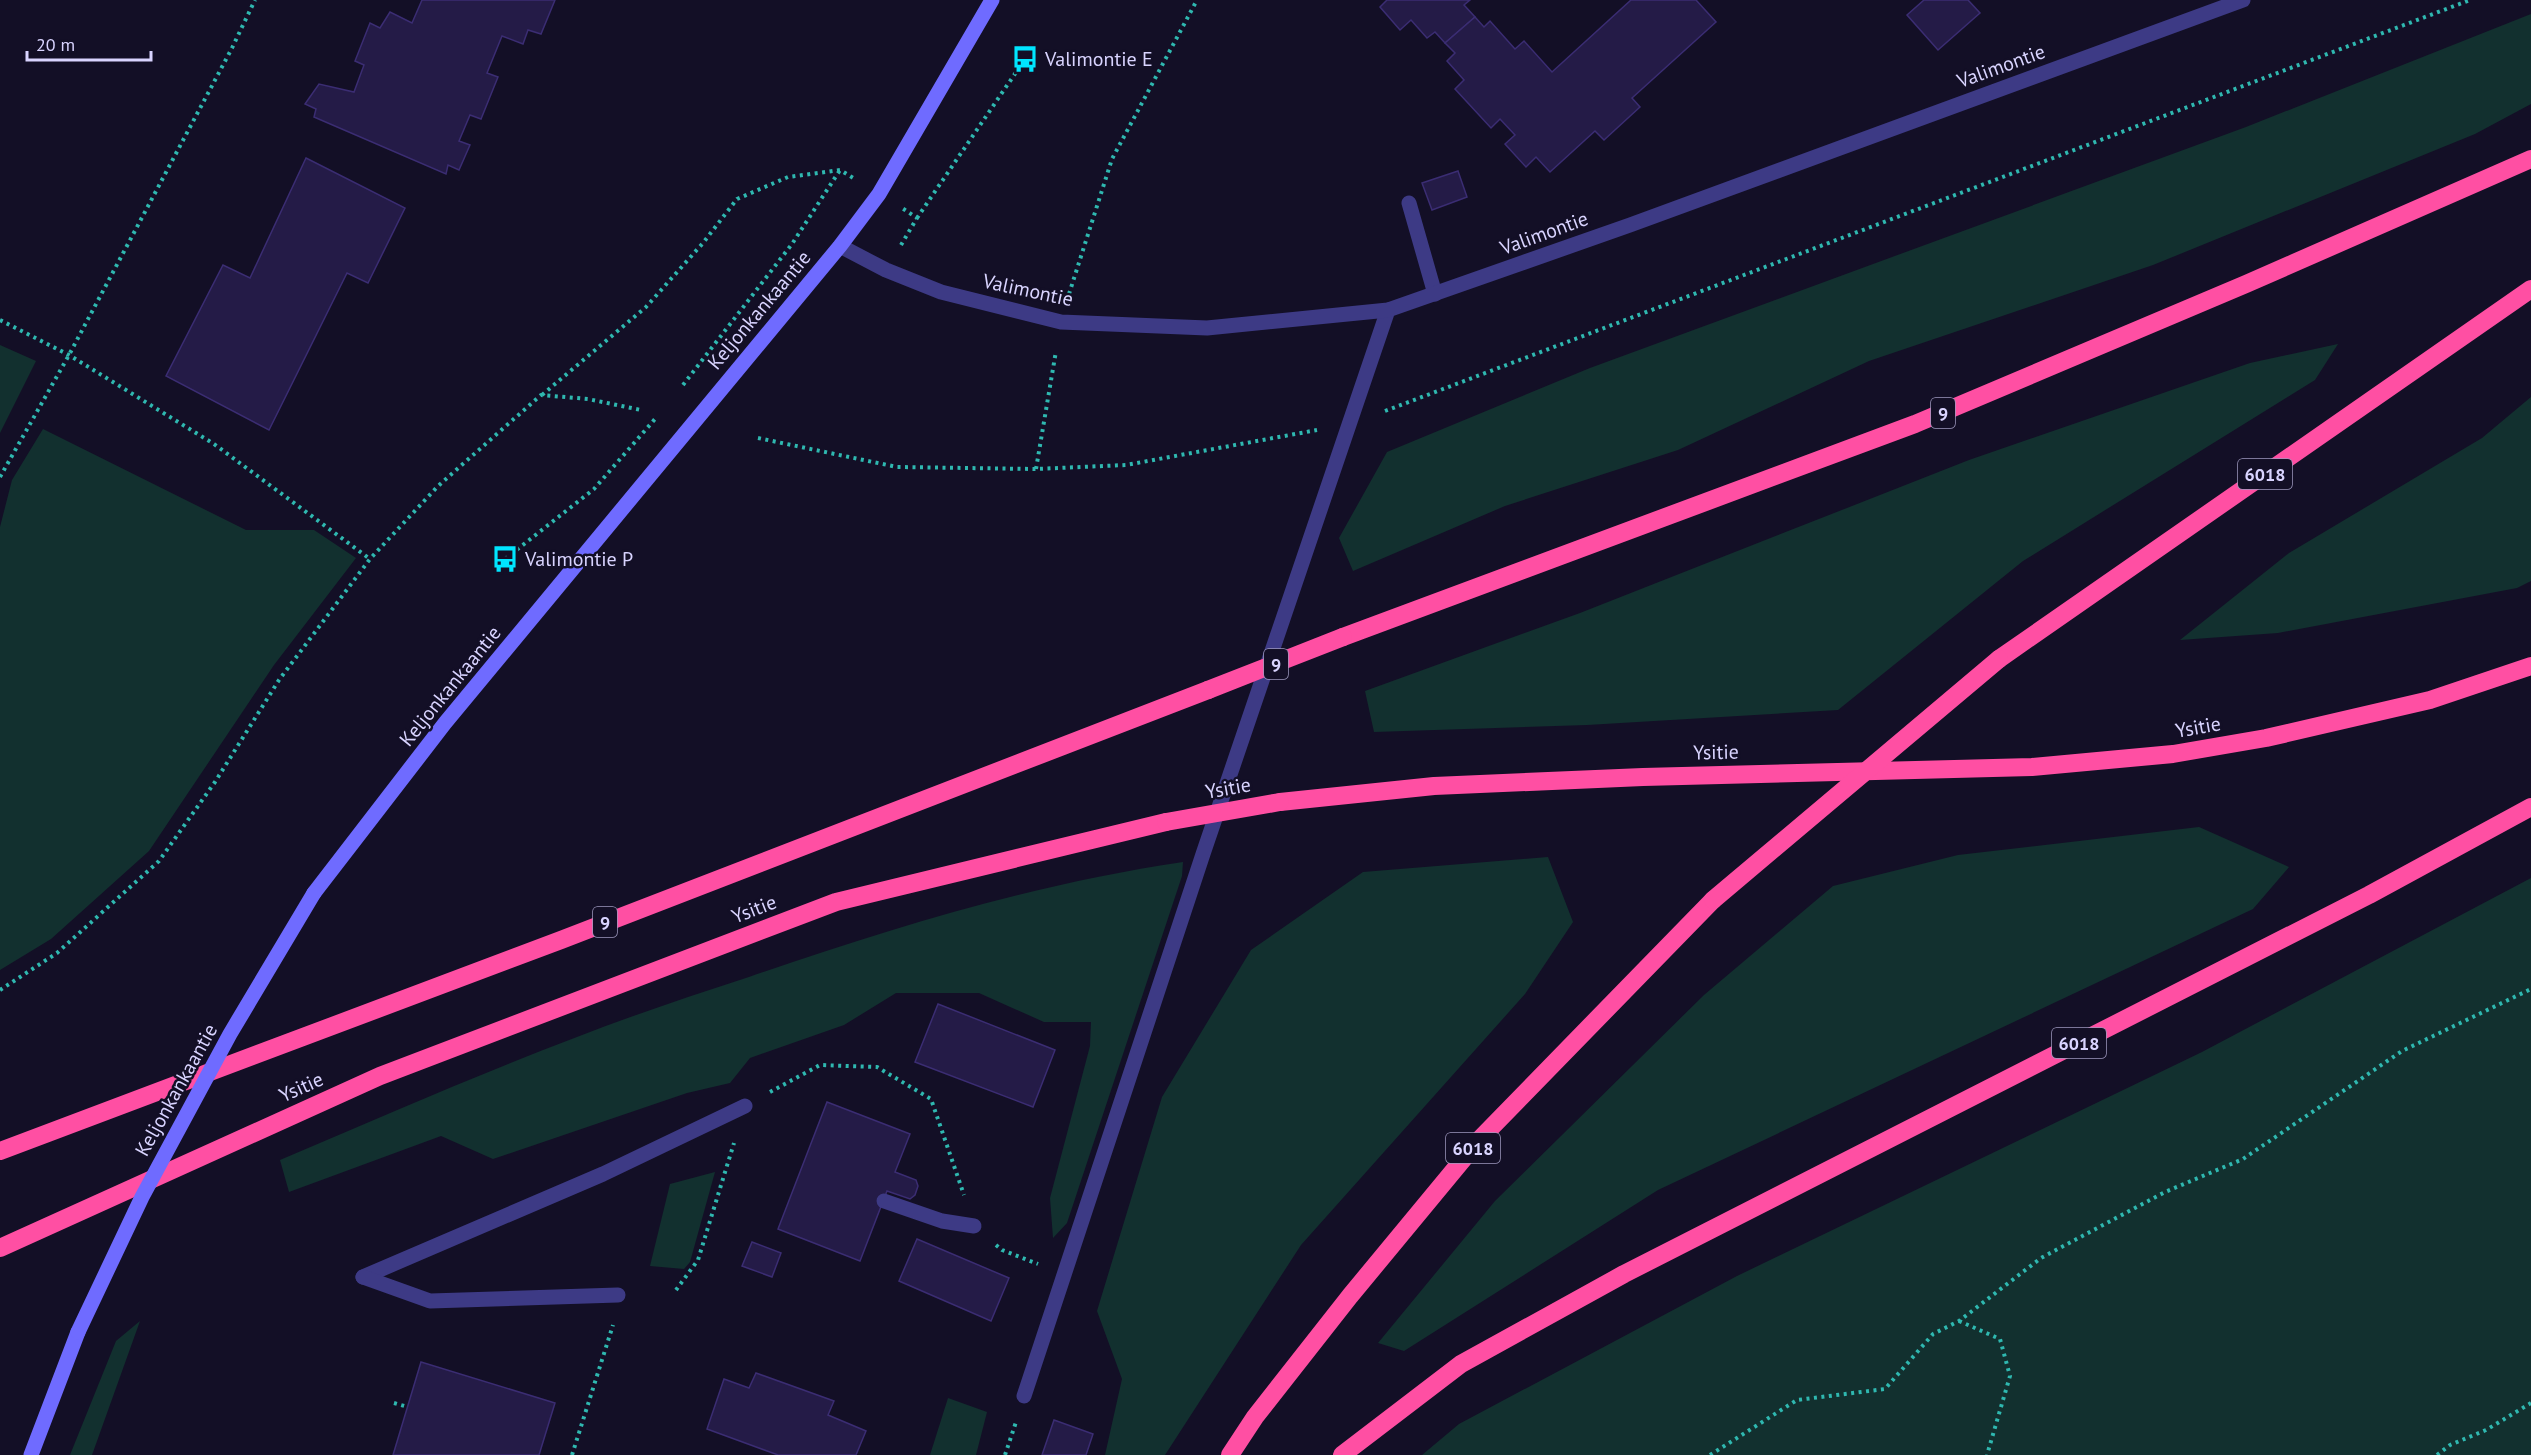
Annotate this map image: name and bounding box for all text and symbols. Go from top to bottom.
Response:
scale bar [27,24,152,62]
text: 20 m [36,33,75,56]
street label: Valimontie [1953,38,2049,94]
bus stop icon: Valimontie E [1010,44,1040,74]
place label: Valimontie E [1044,46,1153,72]
street label: Valimontie [1496,205,1592,261]
street label: Keljonkankaantie [702,245,816,375]
street label: Valimontie [979,268,1076,312]
road number: 9 [1931,398,1955,428]
road number: 6018 [2238,459,2292,489]
bus stop icon: Valimontie P [490,544,520,574]
place label: Valimontie P [524,546,633,572]
street label: Keljonkankaantie [394,621,506,751]
road number: 9 [1264,649,1288,679]
street label: Ysitie [2173,710,2223,744]
street label: Ysitie [1693,739,1739,765]
street label: Ysitie [1203,771,1253,805]
street label: Ysitie [728,889,780,929]
road number: 9 [593,907,617,937]
street label: Keljonkankaantie [129,1019,223,1161]
road number: 6018 [2052,1028,2106,1058]
street label: Ysitie [275,1066,327,1108]
road number: 6018 [1446,1133,1500,1163]

